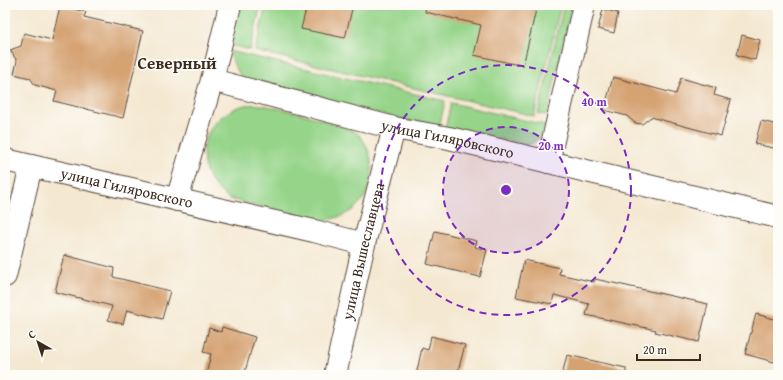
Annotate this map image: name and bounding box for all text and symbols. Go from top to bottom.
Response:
district label: Северный [137,50,217,75]
text: 40 m [581,93,607,110]
street label: улица Гиляровского [378,114,517,163]
text: 20 m [538,137,564,154]
street label: улица Гиляровского [58,162,195,213]
street label: улица Вышеславцева [336,179,390,323]
centre of rings [499,183,513,197]
north arrow [18,322,58,362]
text: С [24,326,39,342]
scale bar [637,336,700,362]
text: 20 m [643,341,667,358]

